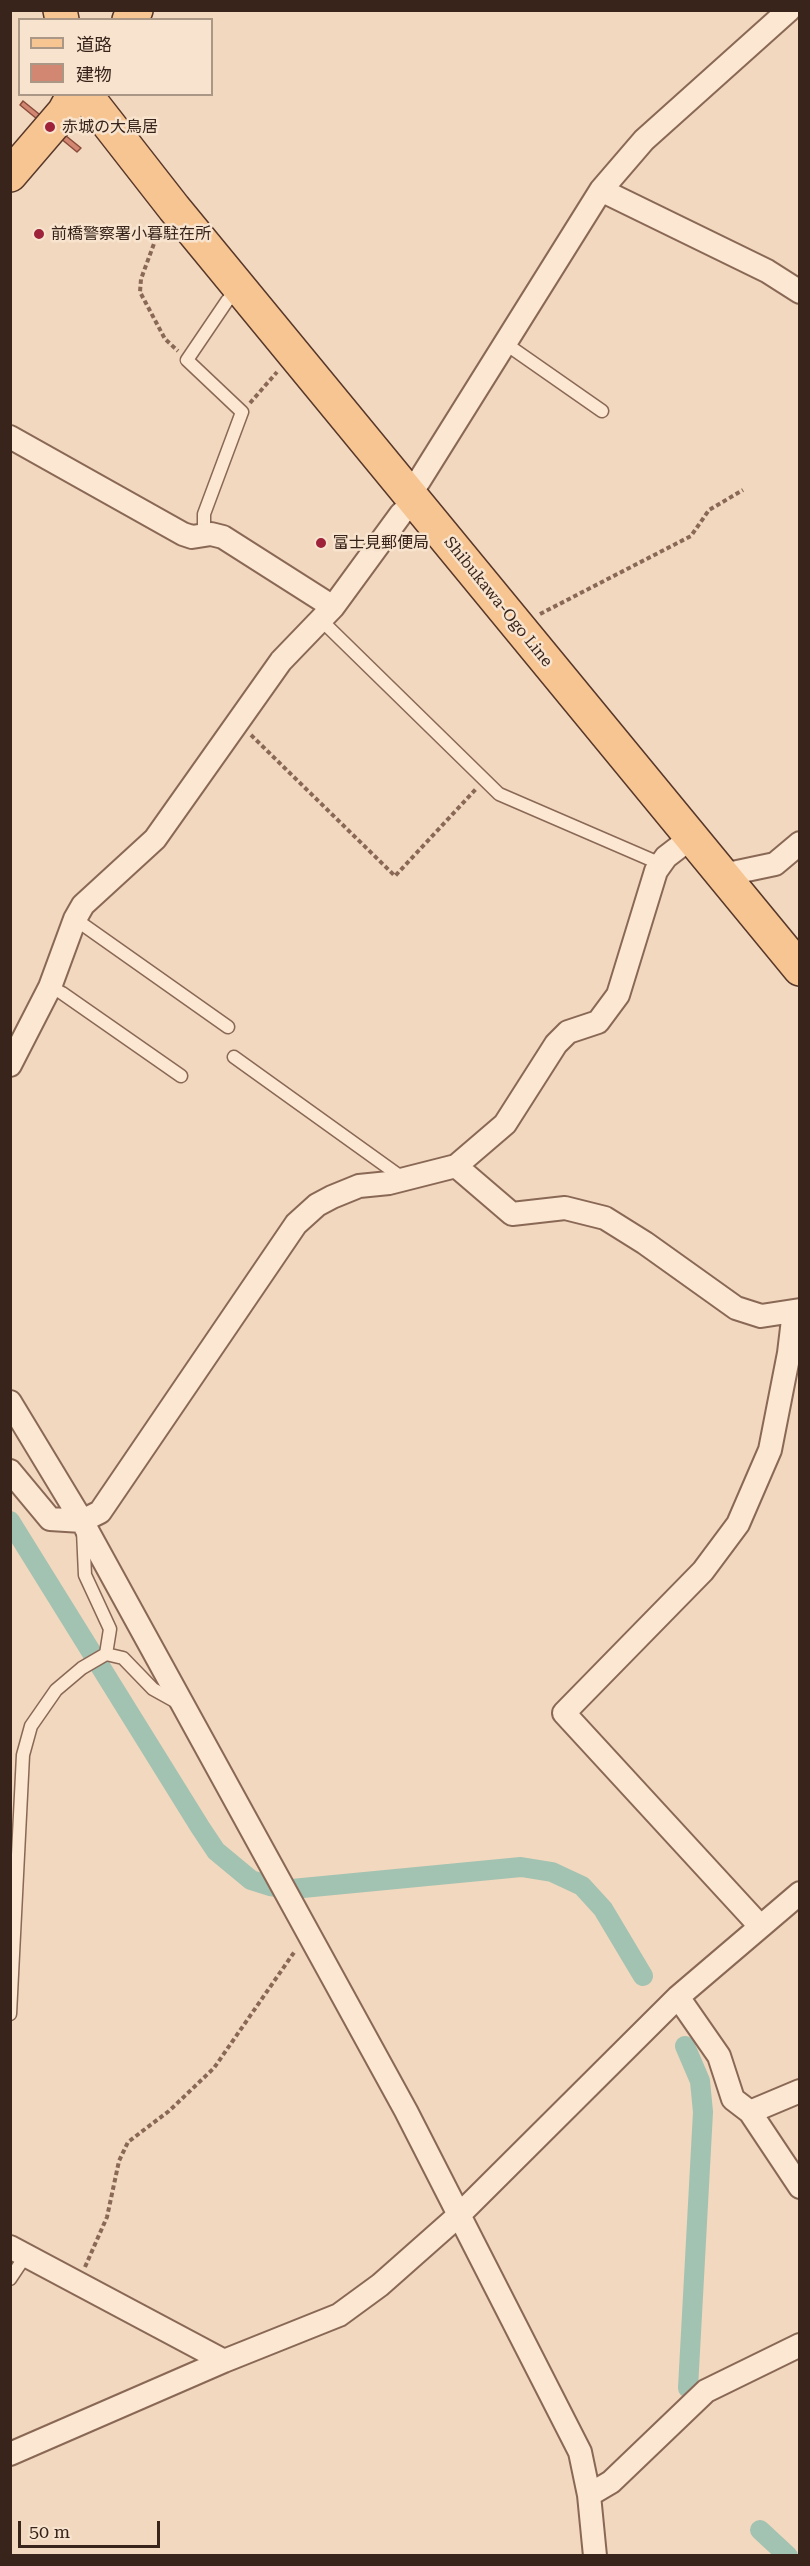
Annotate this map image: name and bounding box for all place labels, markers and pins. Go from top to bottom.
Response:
place label: 赤城の大鳥居 [62,117,158,137]
marker: 赤城の大鳥居 [43,120,57,134]
place label: 前橋警察署小暮駐在所 [51,224,211,244]
marker: 前橋警察署小暮駐在所 [32,227,46,241]
place label: 富士見郵便局 [333,533,429,553]
marker: 富士見郵便局 [314,536,328,550]

